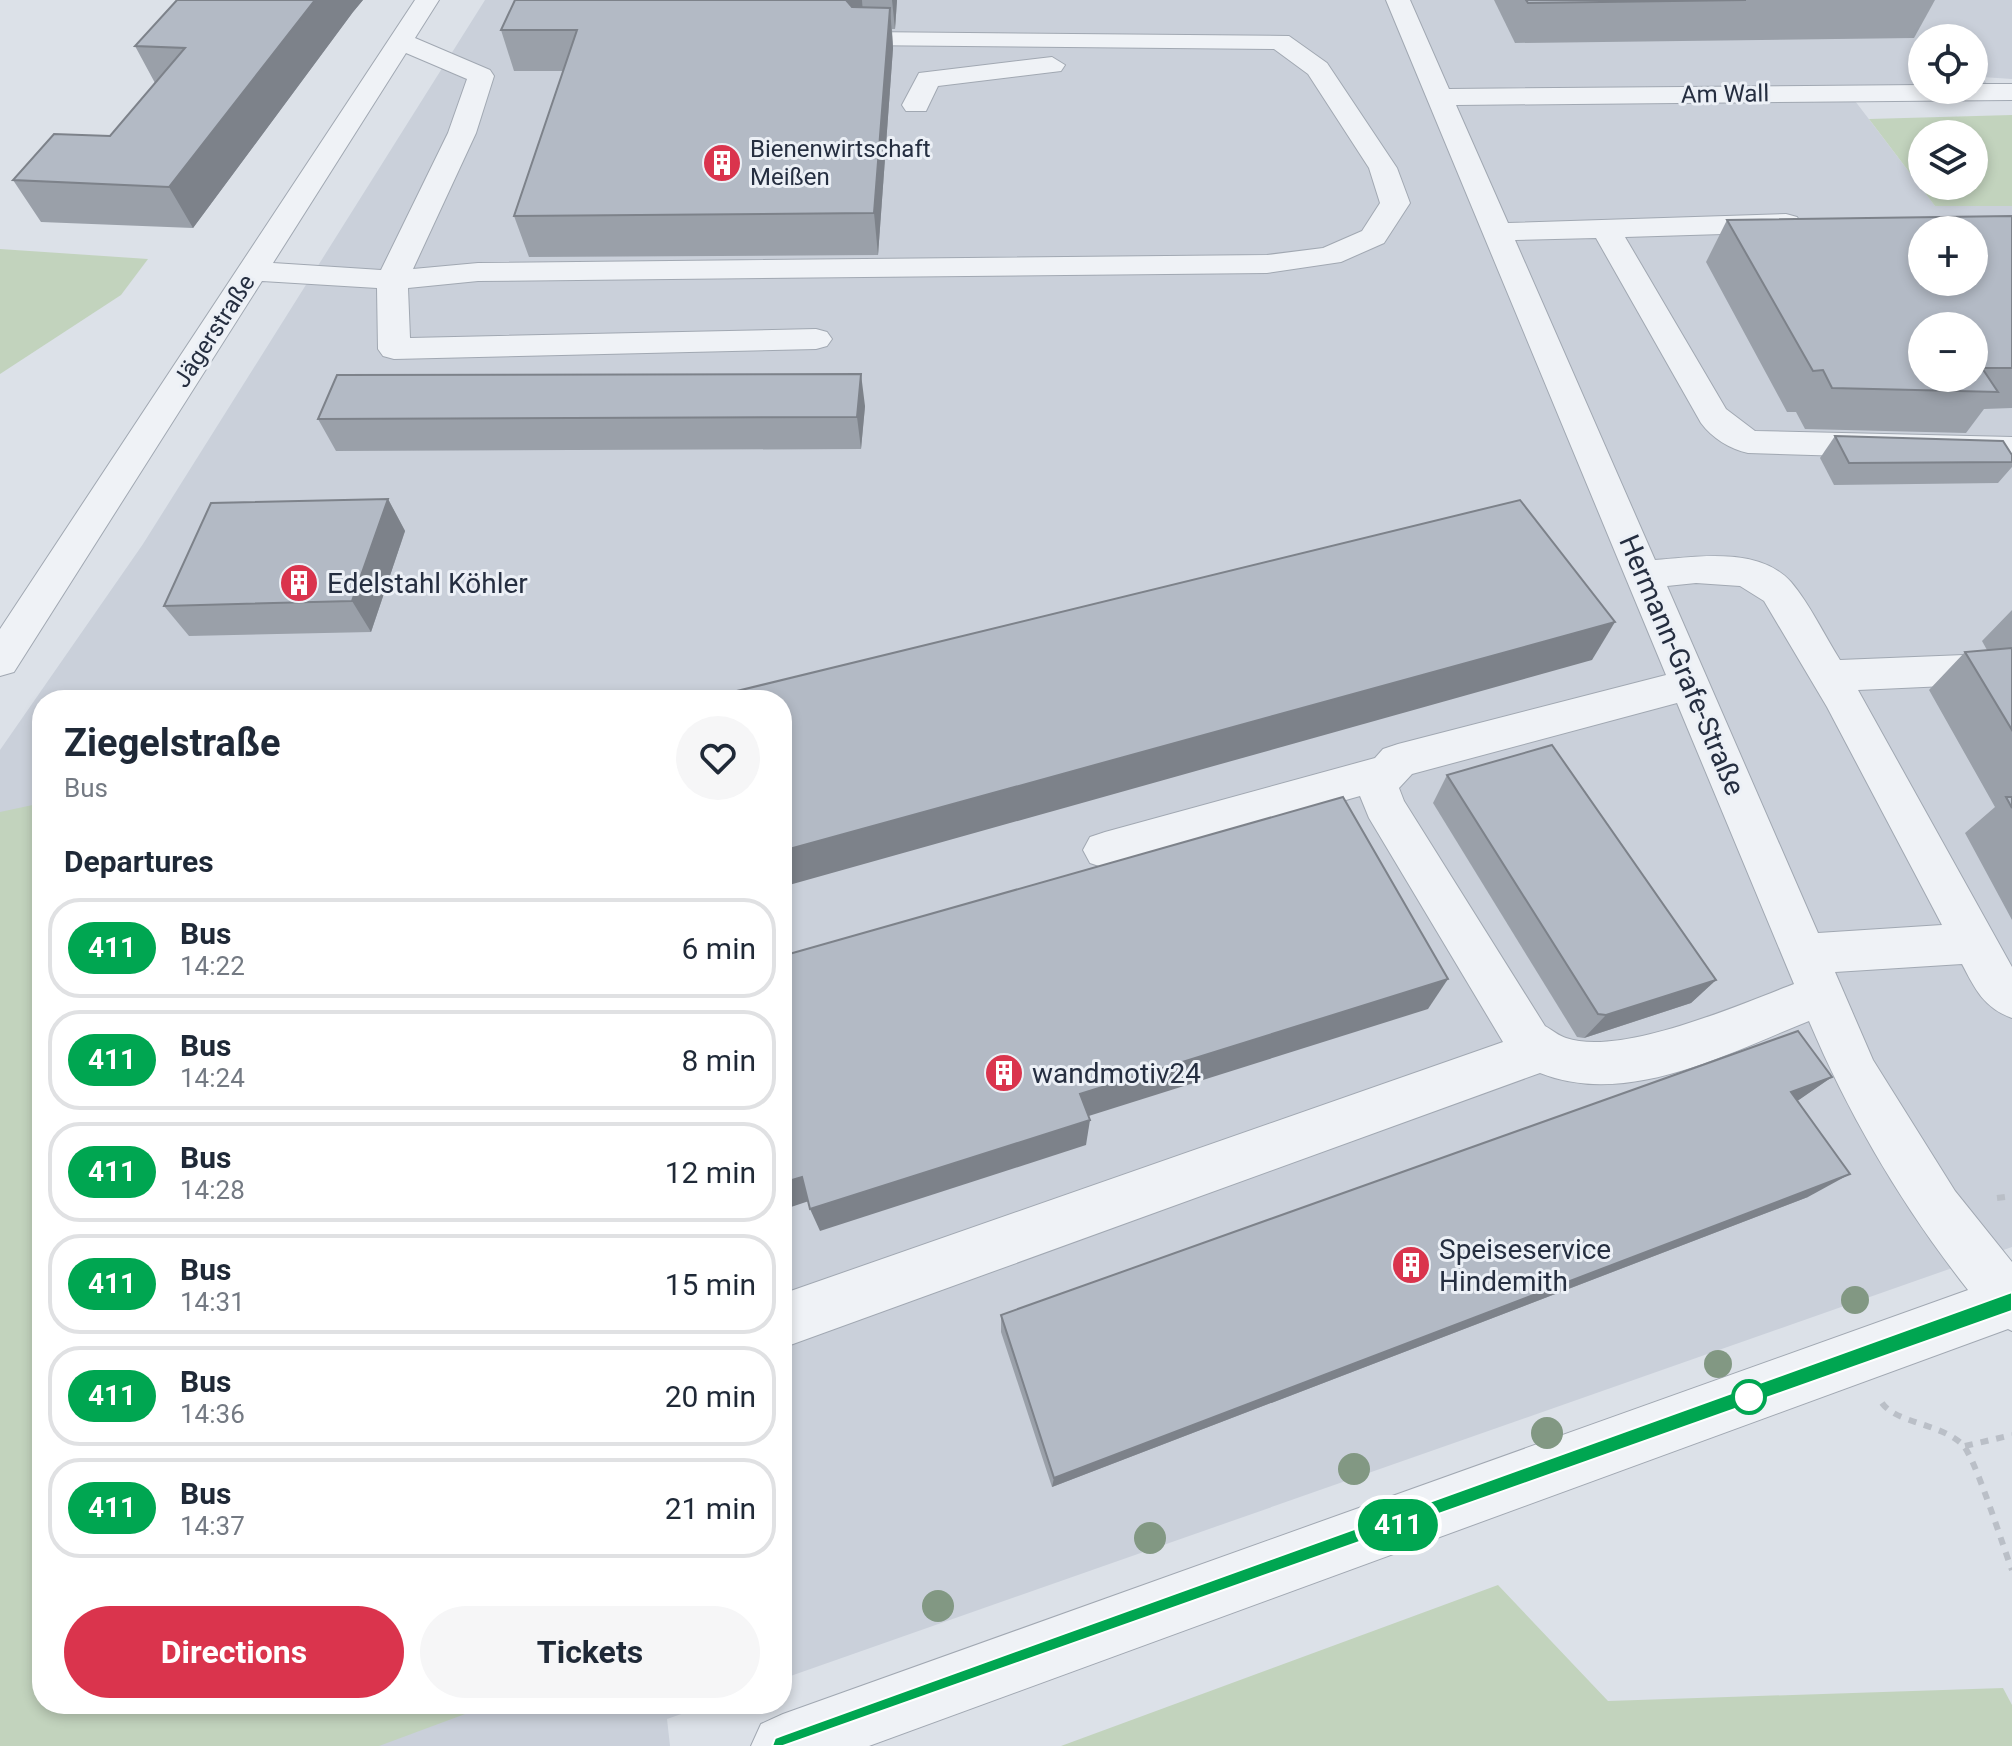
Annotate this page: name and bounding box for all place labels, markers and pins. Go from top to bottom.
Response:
place label: Bienenwirtschaft Meißen [750,135,931,191]
building icon: Bienenwirtschaft Meißen [701,142,743,184]
building icon: Edelstahl Köhler [278,562,320,604]
place label: Edelstahl Köhler [327,567,528,600]
building icon: wandmotiv24 [983,1052,1025,1094]
place label: wandmotiv24 [1032,1057,1201,1090]
place label: Speiseservice Hindemith [1439,1233,1611,1298]
building icon: Speiseservice Hindemith [1390,1244,1432,1286]
unlabelled marker [1732,1380,1766,1414]

